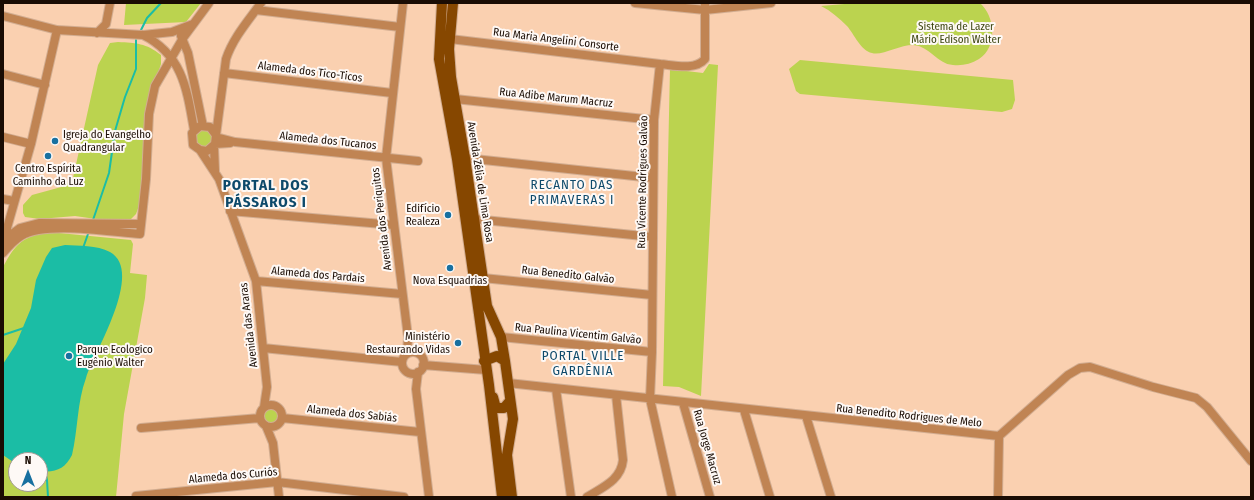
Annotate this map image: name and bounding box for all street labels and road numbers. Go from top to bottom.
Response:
street label: Rua Maria Angelini Consorte [492,26,620,54]
street label: Alameda dos Tico-Ticos [257,59,363,85]
street label: Rua Adibe Marum Macruz [499,85,613,111]
street label: Rua Vicente Rodrigues Galvão [635,115,651,249]
street label: Avenida Zélia de Lima Rosa [464,121,496,243]
street label: Alameda dos Tucanos [279,129,377,153]
street label: Avenida dos Periquitos [369,167,395,271]
street label: Alameda dos Pardais [271,264,365,286]
street label: Rua Benedito Galvão [521,264,615,286]
street label: Avenida das Araras [237,282,261,368]
street label: Rua Paulina Vicentim Galvão [514,321,642,347]
street label: Rua Benedito Rodrigues de Melo [836,402,982,430]
street label: Alameda dos Sabiás [306,403,398,425]
street label: Rua Jorge Macruz [690,408,724,486]
street label: Alameda dos Curiós [188,466,278,486]

